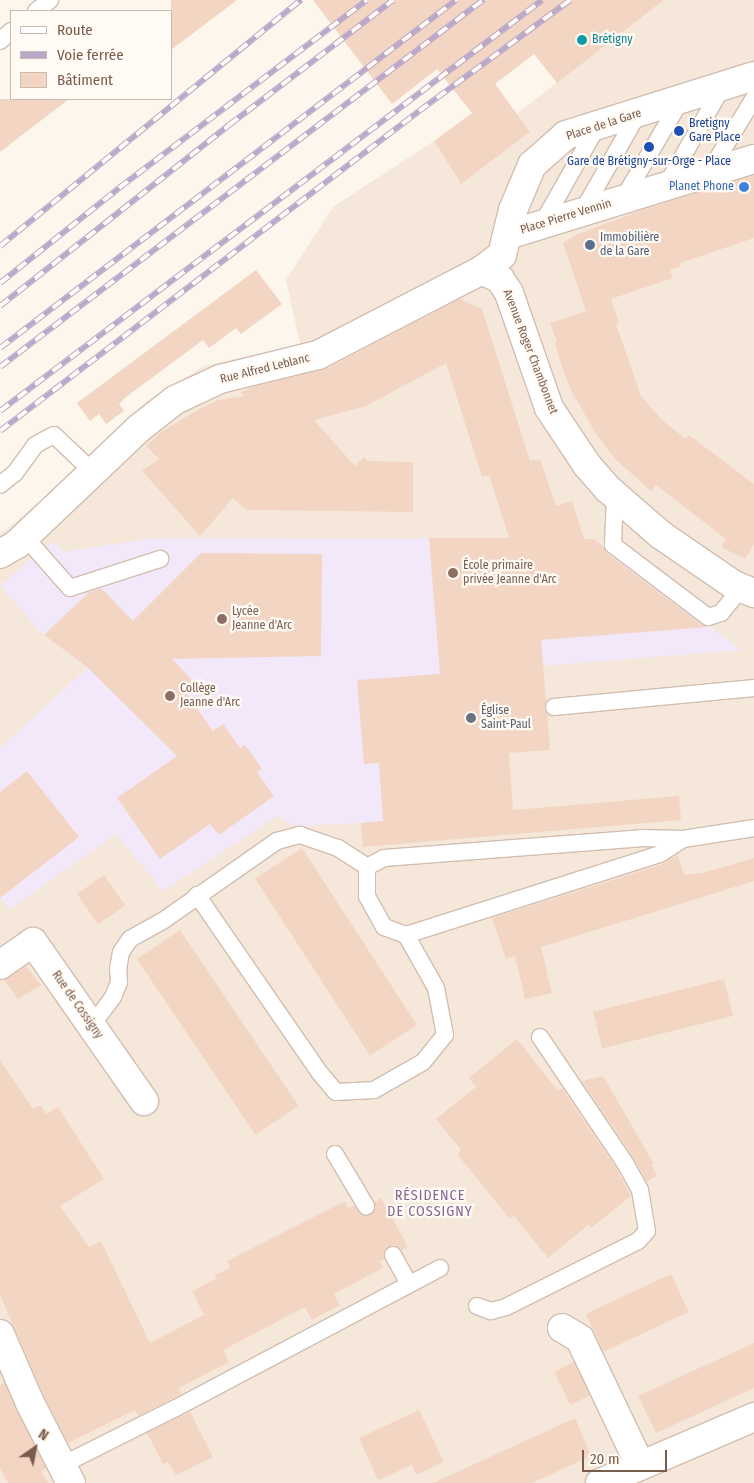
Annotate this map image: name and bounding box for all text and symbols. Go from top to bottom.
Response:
legend [10,10,172,100]
text: Route [57,21,93,39]
place label: Brétigny [592,33,633,47]
marker: Brétigny [576,34,588,46]
text: Voie ferrée [57,46,124,64]
text: Bâtiment [57,71,113,89]
street label: Place de la Gare [565,106,643,144]
place label: Bretigny Gare Place [689,117,740,145]
marker: Bretigny Gare Place [673,125,685,137]
marker: Gare de Brétigny-sur-Orge - Place [643,141,655,153]
place label: Gare de Brétigny-sur-Orge - Place [567,155,731,169]
place label: Planet Phone [669,180,734,194]
marker: Planet Phone [738,181,750,193]
street label: Place Pierre Vennin [519,196,613,238]
place label: Immobilière de la Gare [600,231,659,259]
marker: Immobilière de la Gare [584,239,596,251]
street label: Avenue Roger Chambonnet [500,288,560,416]
street label: Rue Alfred Leblanc [219,351,311,387]
place label: École primaire privée Jeanne d'Arc [463,559,557,587]
marker: École primaire privée Jeanne d'Arc [447,567,459,579]
place label: Lycée Jeanne d'Arc [232,605,292,633]
marker: Lycée Jeanne d'Arc [216,613,228,625]
place label: Collège Jeanne d'Arc [180,682,240,710]
marker: Collège Jeanne d'Arc [164,690,176,702]
place label: Église Saint-Paul [481,704,531,732]
marker: Église Saint-Paul [465,712,477,724]
street label: Rue de Cossigny [48,968,106,1042]
district label: RÉSIDENCE DE COSSIGNY [386,1188,474,1220]
north arrow [10,1423,60,1473]
text: N [35,1426,52,1444]
scale bar [584,1440,669,1472]
text: 20 m [590,1450,620,1468]

